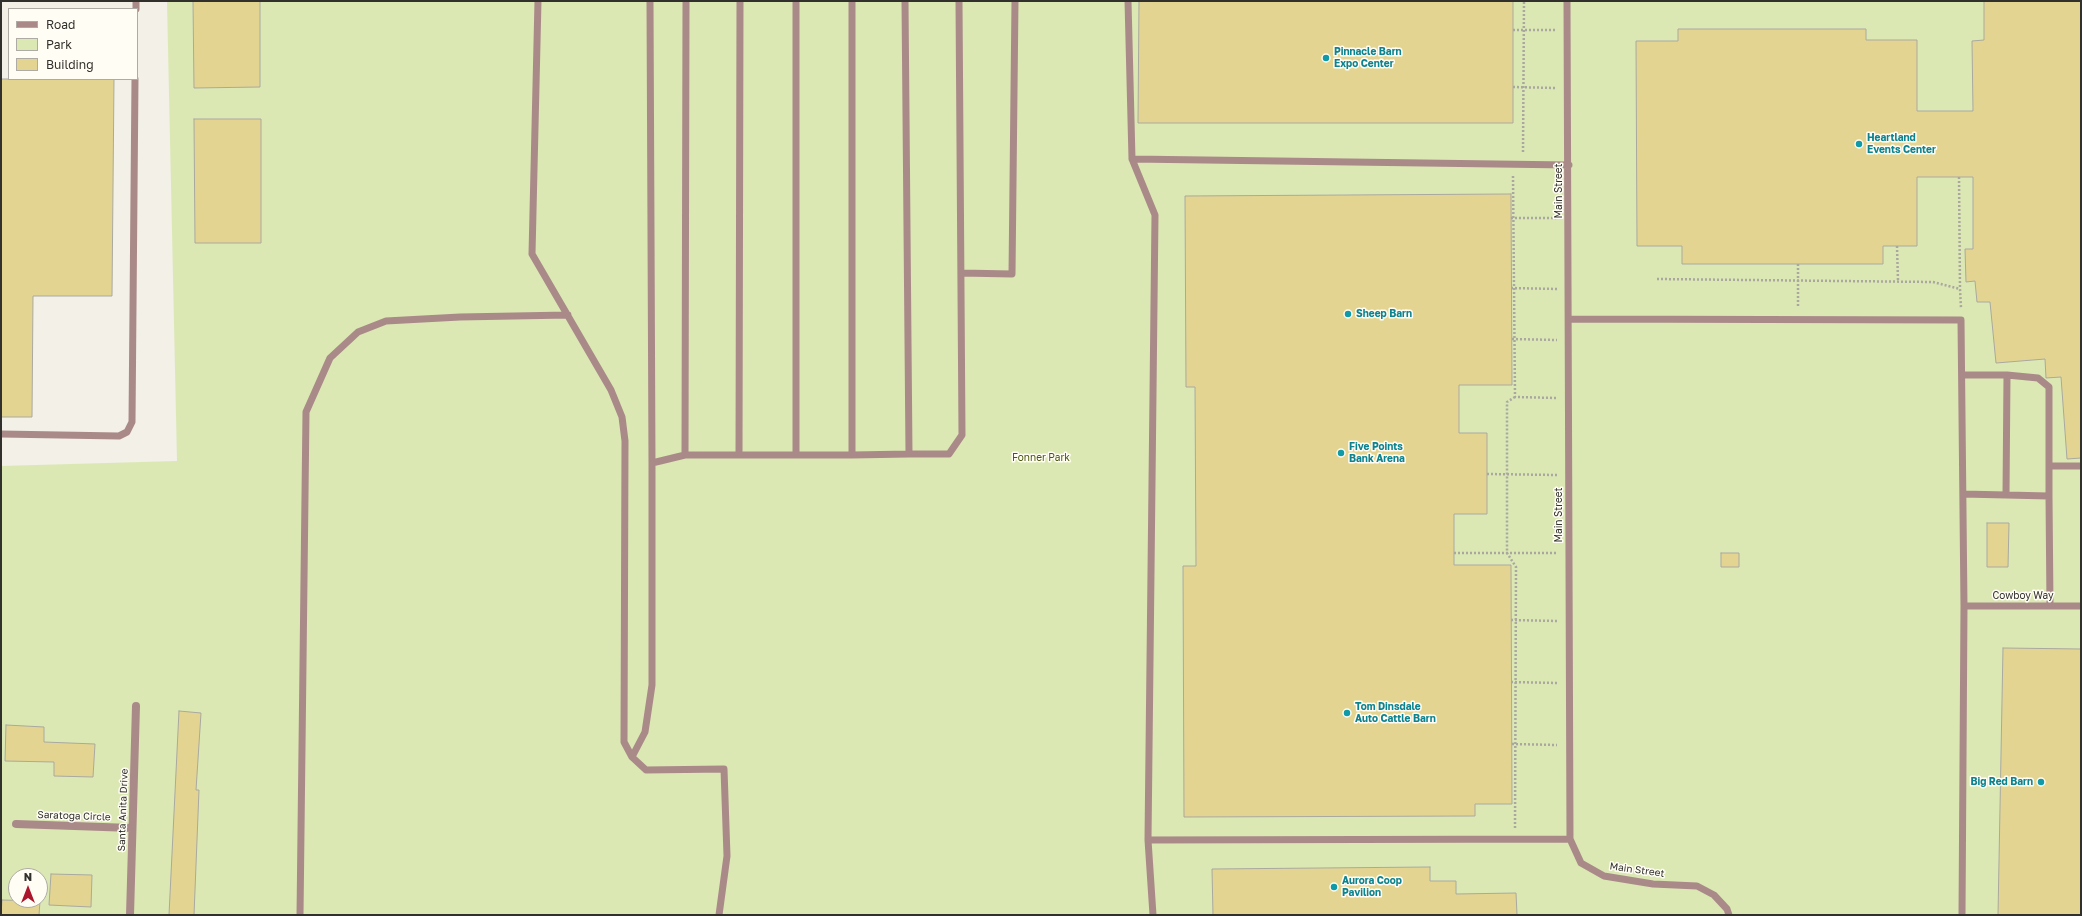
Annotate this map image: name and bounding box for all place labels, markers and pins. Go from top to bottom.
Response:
place label: Pinnacle Barn Expo Center [1334,46,1402,70]
marker: Pinnacle Barn Expo Center [1321,53,1331,63]
place label: Heartland Events Center [1867,132,1936,156]
marker: Heartland Events Center [1854,139,1864,149]
place label: Sheep Barn [1356,308,1412,320]
marker: Sheep Barn [1343,309,1353,319]
place label: Five Points Bank Arena [1349,441,1405,464]
marker: Five Points Bank Arena [1336,448,1346,458]
place label: Tom Dinsdale Auto Cattle Barn [1355,701,1436,724]
marker: Tom Dinsdale Auto Cattle Barn [1342,708,1352,718]
place label: Big Red Barn [1970,776,2033,788]
marker: Big Red Barn [2036,777,2046,787]
place label: Aurora Coop Pavilion [1342,875,1402,898]
marker: Aurora Coop Pavilion [1329,882,1339,892]

